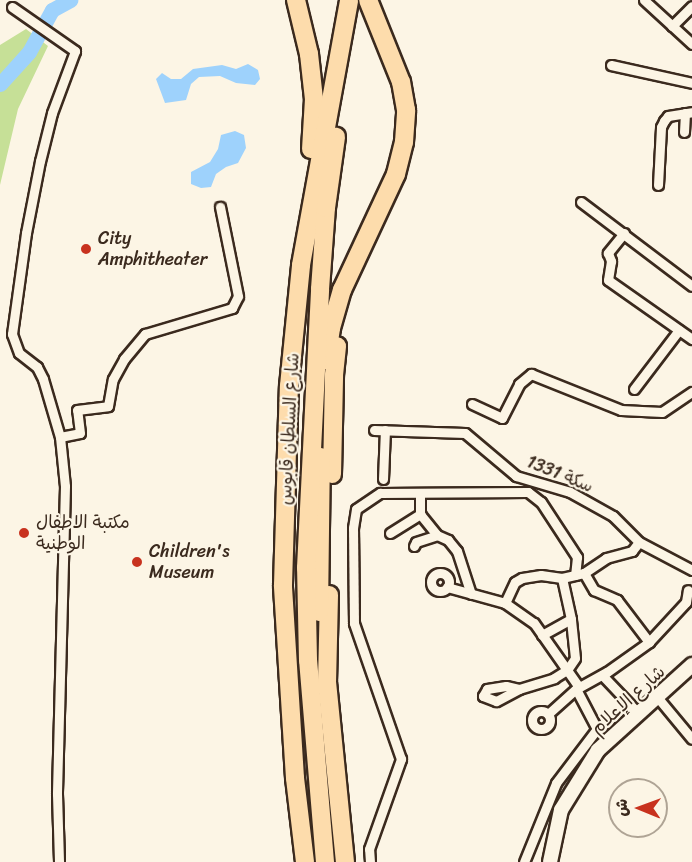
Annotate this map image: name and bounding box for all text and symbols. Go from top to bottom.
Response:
place label: City Amphitheater [98,228,207,270]
marker: City Amphitheater [79,242,93,256]
street label: شارع السلطان قابوس [274,352,304,506]
street label: سكة 1331 [524,451,596,497]
place label: مكتبة الاطفال الوطنية [36,512,130,554]
marker: مكتبة الاطفال الوطنية [17,526,31,540]
place label: Children's Museum [149,541,230,584]
marker: Children's Museum [130,555,144,569]
street label: شارع الإعلام [586,661,670,739]
north arrow [608,778,668,838]
text: ش [607,799,636,817]

